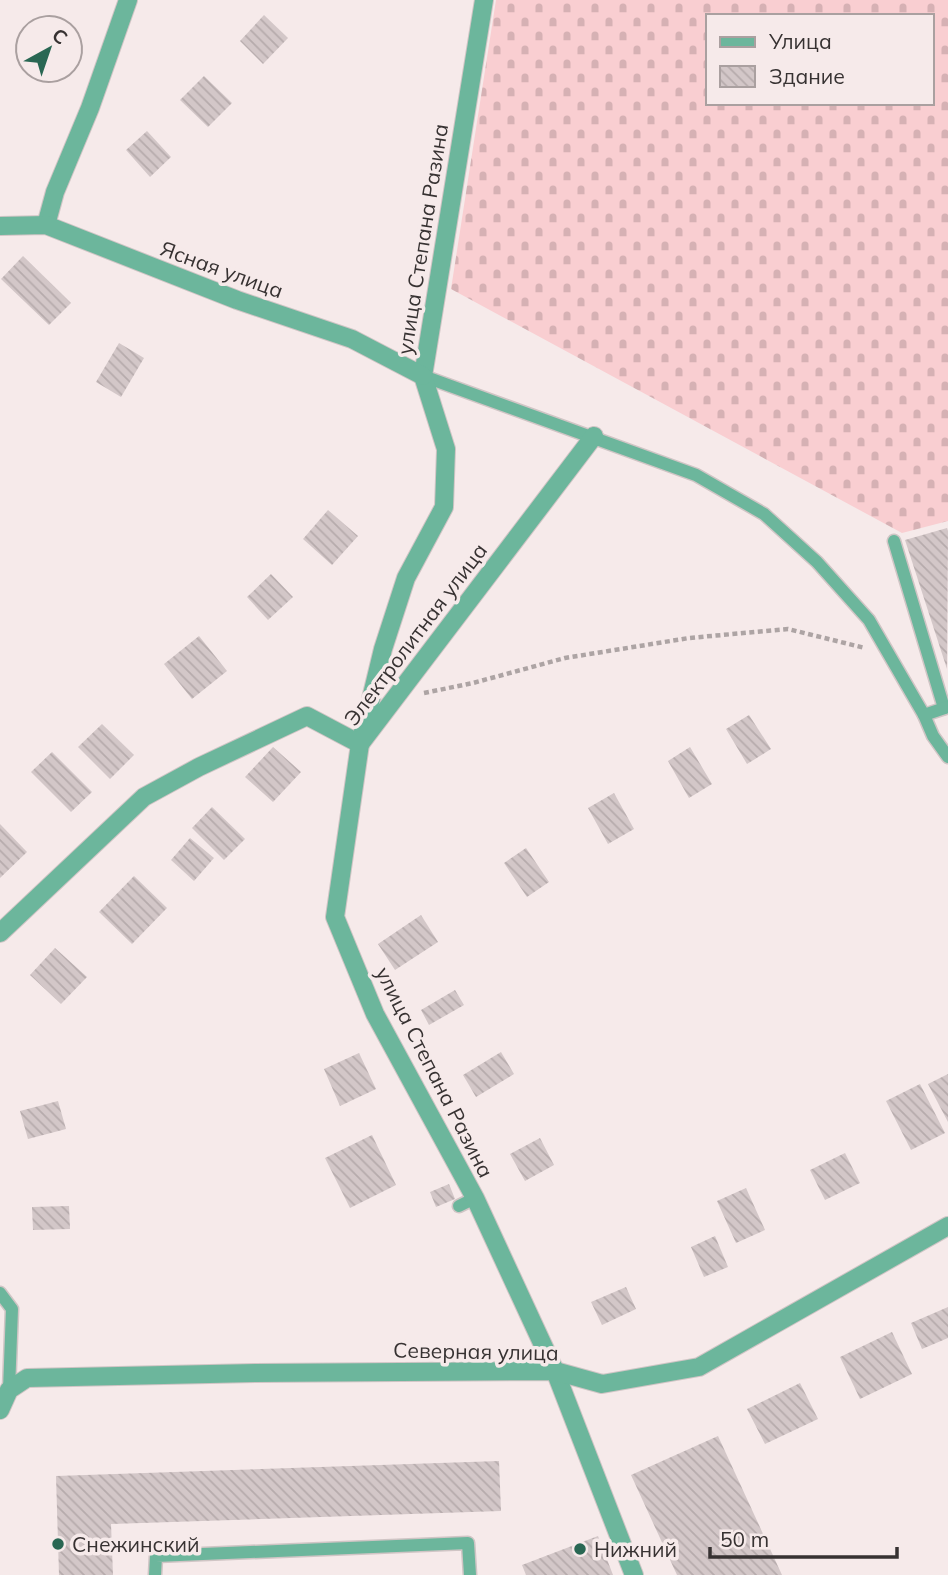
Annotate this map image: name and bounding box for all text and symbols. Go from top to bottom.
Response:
north arrow [14,14,84,84]
legend [706,14,934,105]
text: С [47,23,73,49]
text: Улица [768,28,832,54]
text: Здание [769,63,845,89]
street label: улица Степана Разина [391,122,453,356]
street label: Ясная улица [157,235,287,303]
street label: Электролитная улица [338,538,492,730]
street label: улица Степана Разина [370,962,500,1182]
street label: Северная улица [393,1337,559,1365]
scale bar [710,1516,897,1560]
text: 50 m [720,1526,769,1552]
place label: Снежинский [72,1531,199,1557]
marker: Снежинский [50,1536,66,1552]
place label: Нижний [594,1536,677,1562]
marker: Нижний [572,1541,588,1557]

